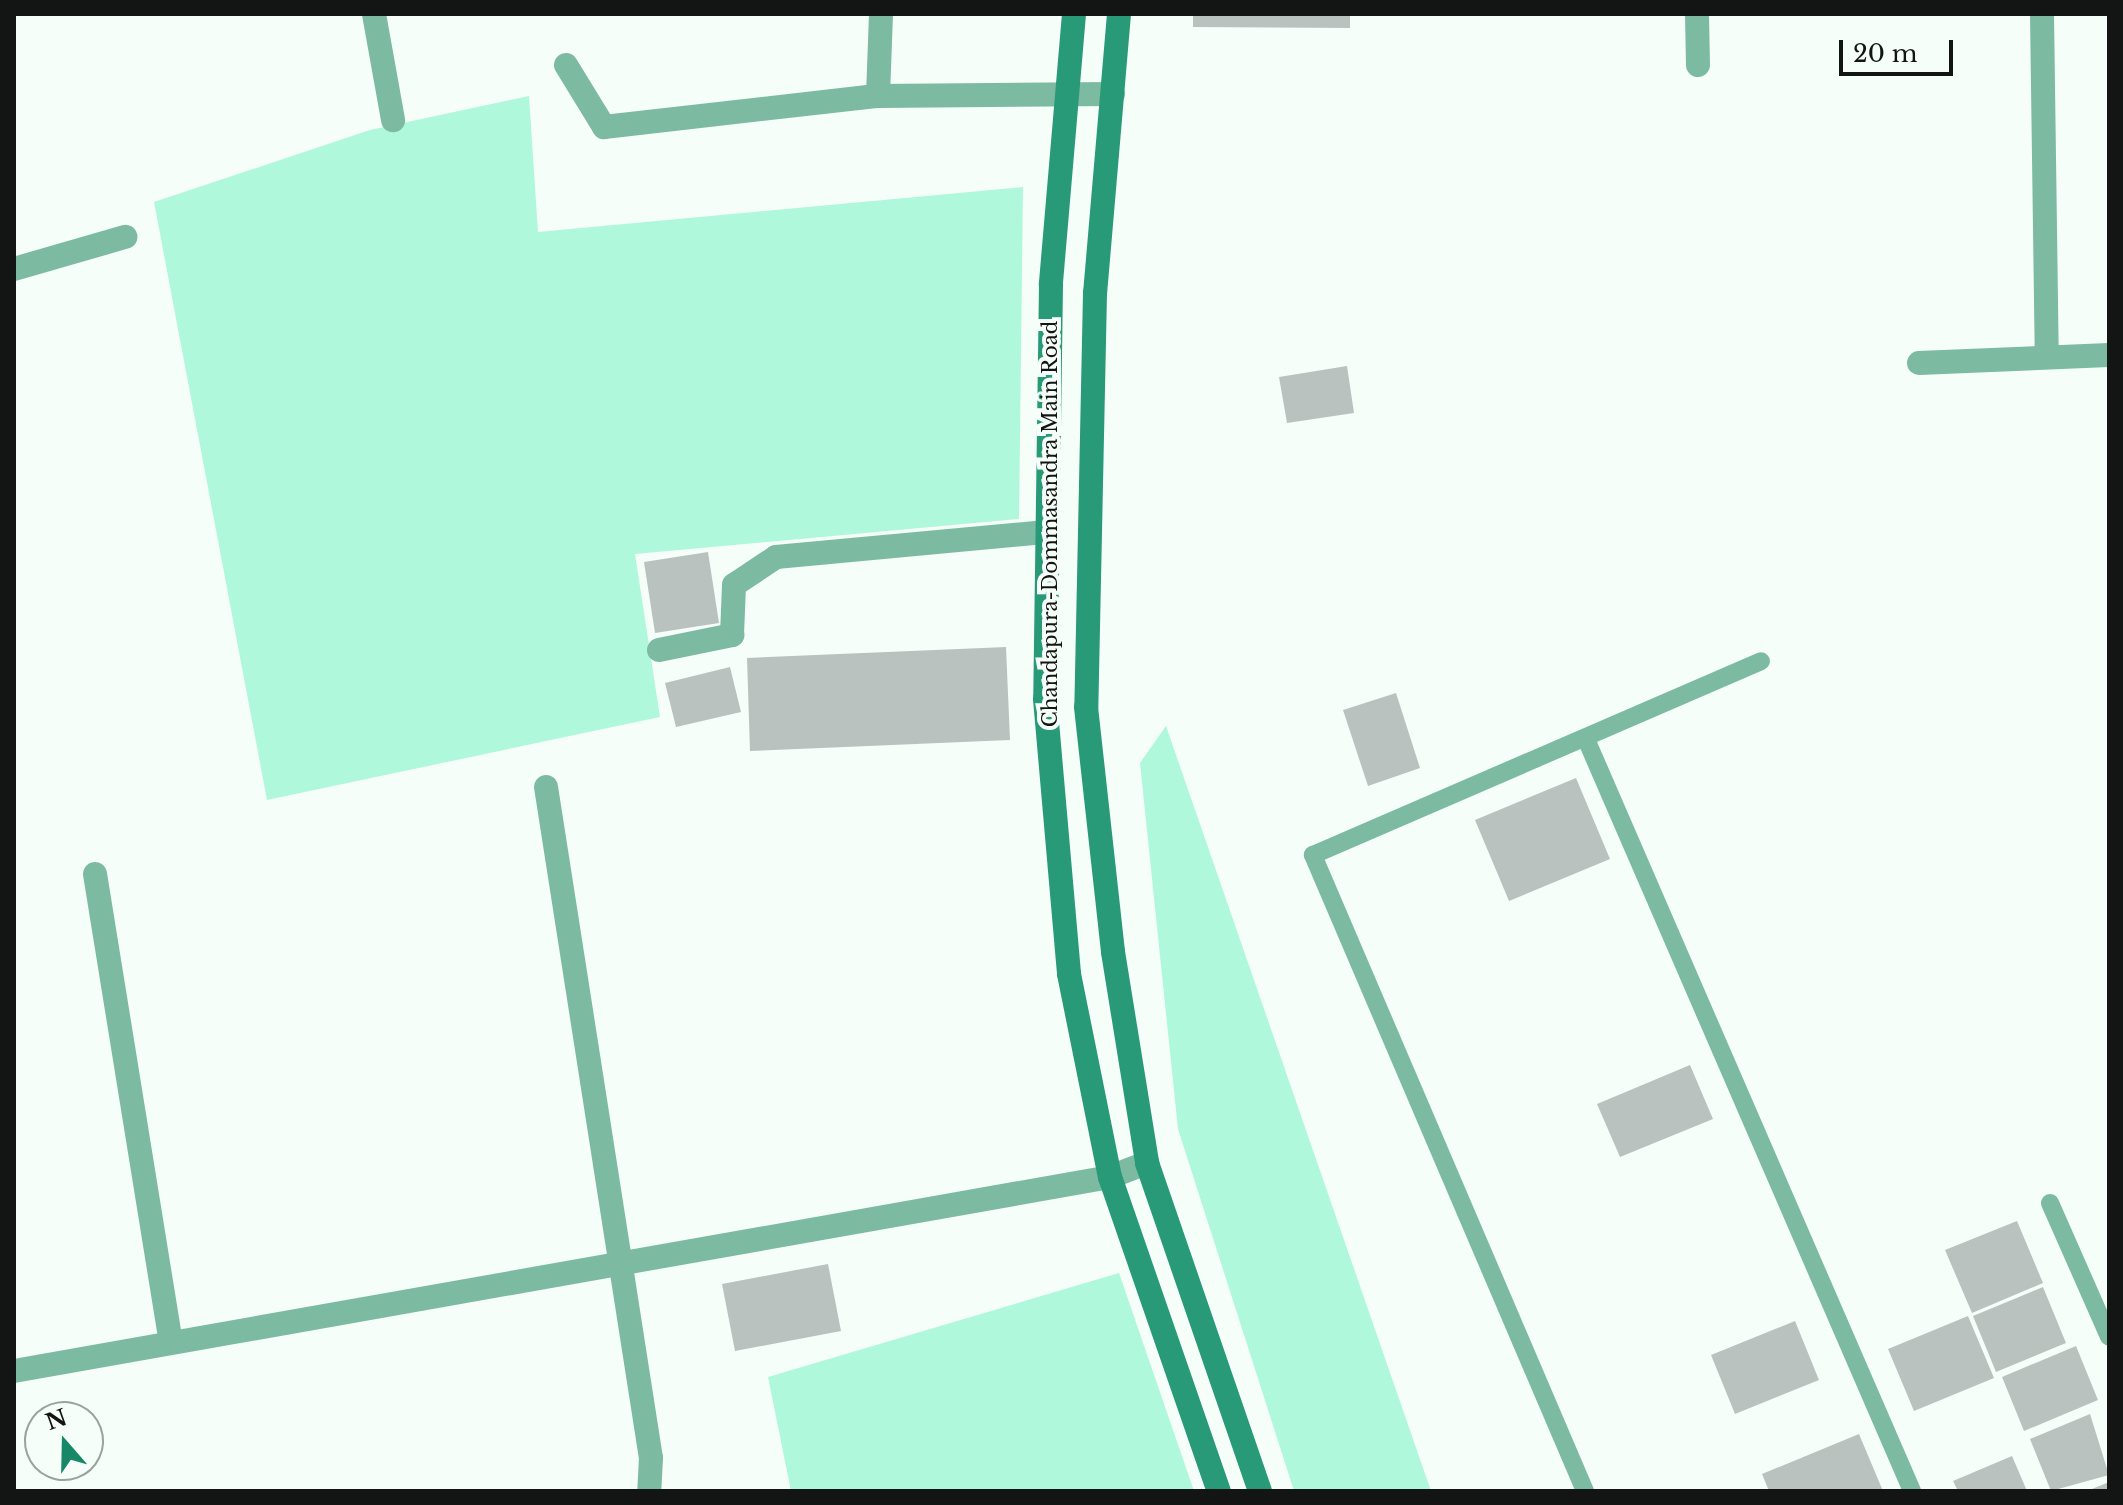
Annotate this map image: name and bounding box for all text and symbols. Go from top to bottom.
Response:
scale bar [1843,24,1957,74]
text: 20 m [1853,39,1918,68]
street label: Chandapura-Dommasandra Main Road [1038,321,1062,727]
north arrow [24,1401,104,1481]
text: N [42,1404,71,1436]

